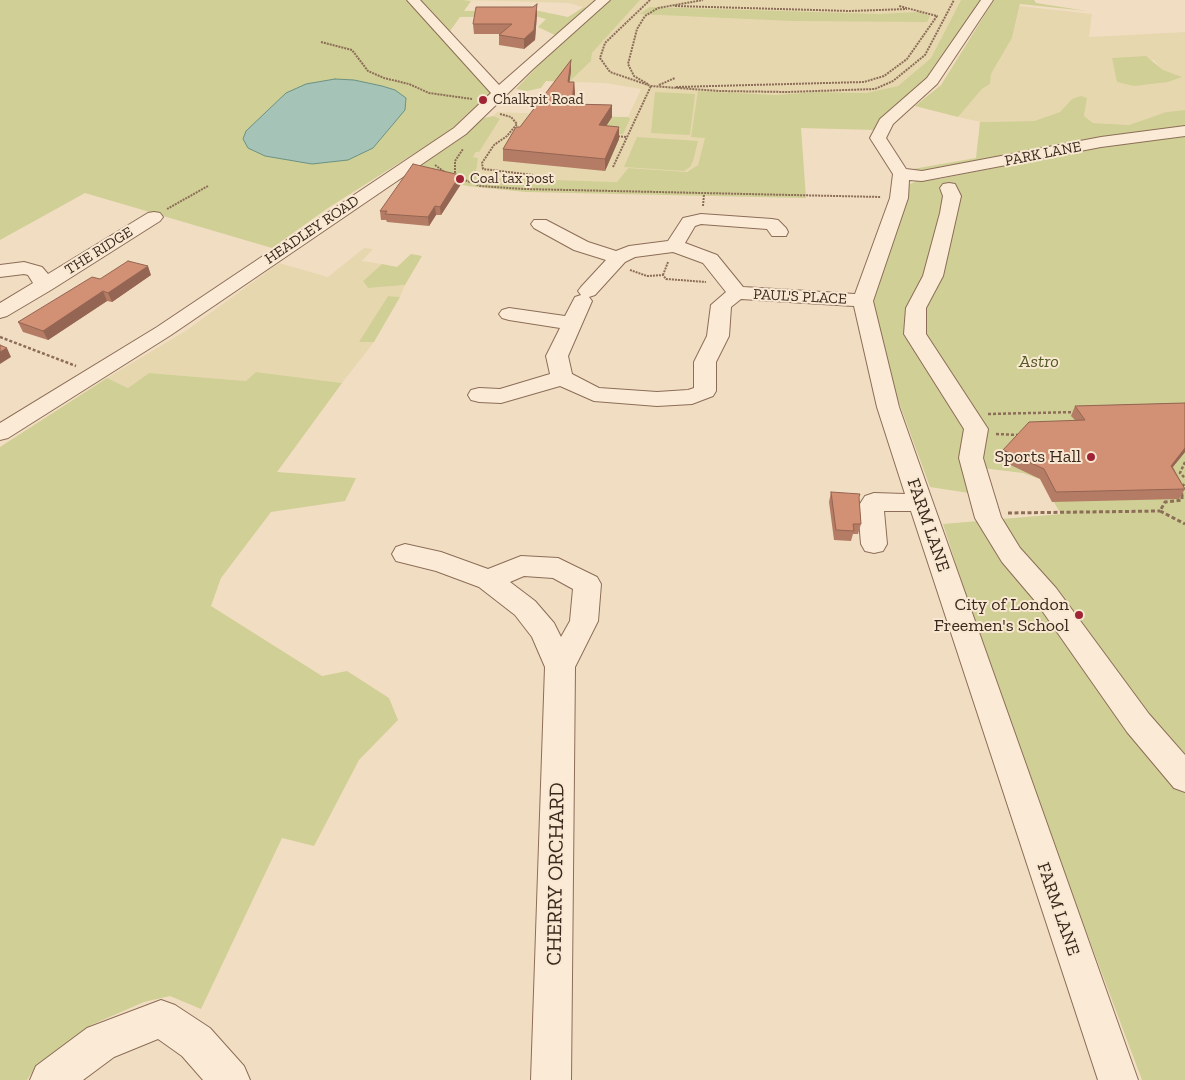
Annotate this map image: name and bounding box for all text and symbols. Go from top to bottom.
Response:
place label: Chalkpit Road [493,91,584,109]
marker: Chalkpit Road [477,94,489,106]
street label: PARK LANE [1003,138,1083,170]
place label: Coal tax post [470,170,554,188]
marker: Coal tax post [454,173,466,185]
street label: HEADLEY ROAD [261,192,363,268]
street label: THE RIDGE [62,223,136,279]
street label: PAUL'S PLACE [753,286,847,308]
park label: Astro [1019,351,1059,373]
place label: Sports Hall [994,446,1081,468]
marker: Sports Hall [1085,451,1097,463]
street label: FARM LANE [902,476,954,574]
place label: City of London Freemen's School [934,594,1069,636]
marker: City of London Freemen's School [1073,609,1085,621]
street label: CHERRY ORCHARD [542,782,570,966]
street label: FARM LANE [1032,860,1084,958]

